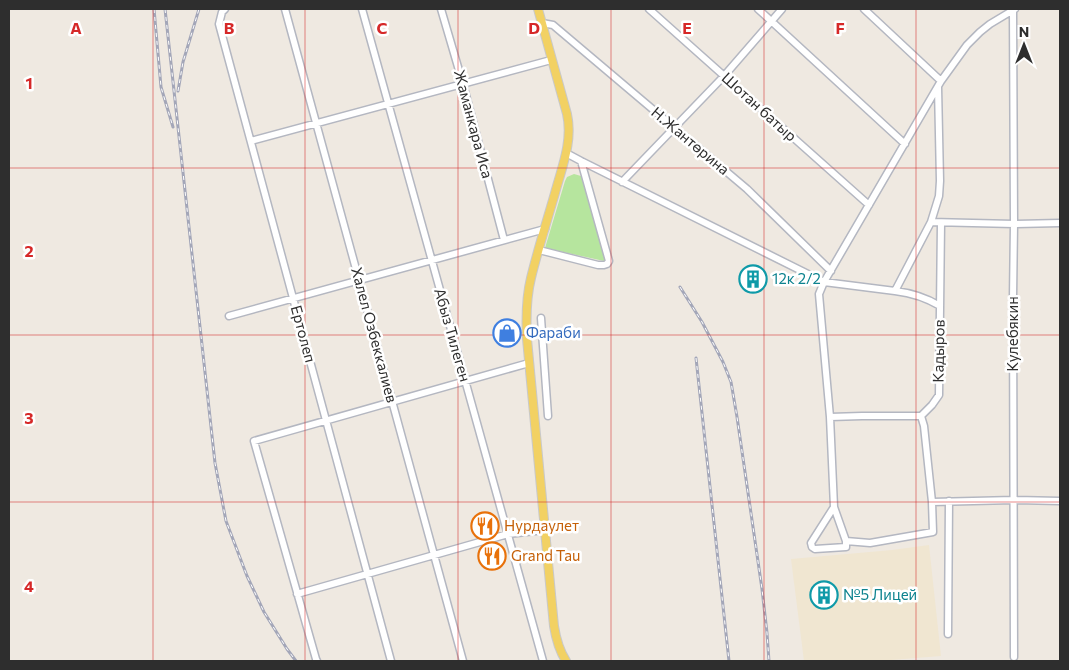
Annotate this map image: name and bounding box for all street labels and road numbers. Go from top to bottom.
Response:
street label: Жаманкара Иса [451,67,497,180]
street label: Шотан батыр [719,68,801,145]
street label: Н.Жантөрина [648,102,733,178]
street label: Халел Озбеккалиев [348,265,402,405]
street label: Абыз Тилеген [431,286,475,384]
street label: Кулебякин [1003,296,1021,372]
street label: Ертолеп [288,303,320,364]
street label: Кадыров [928,319,948,383]

